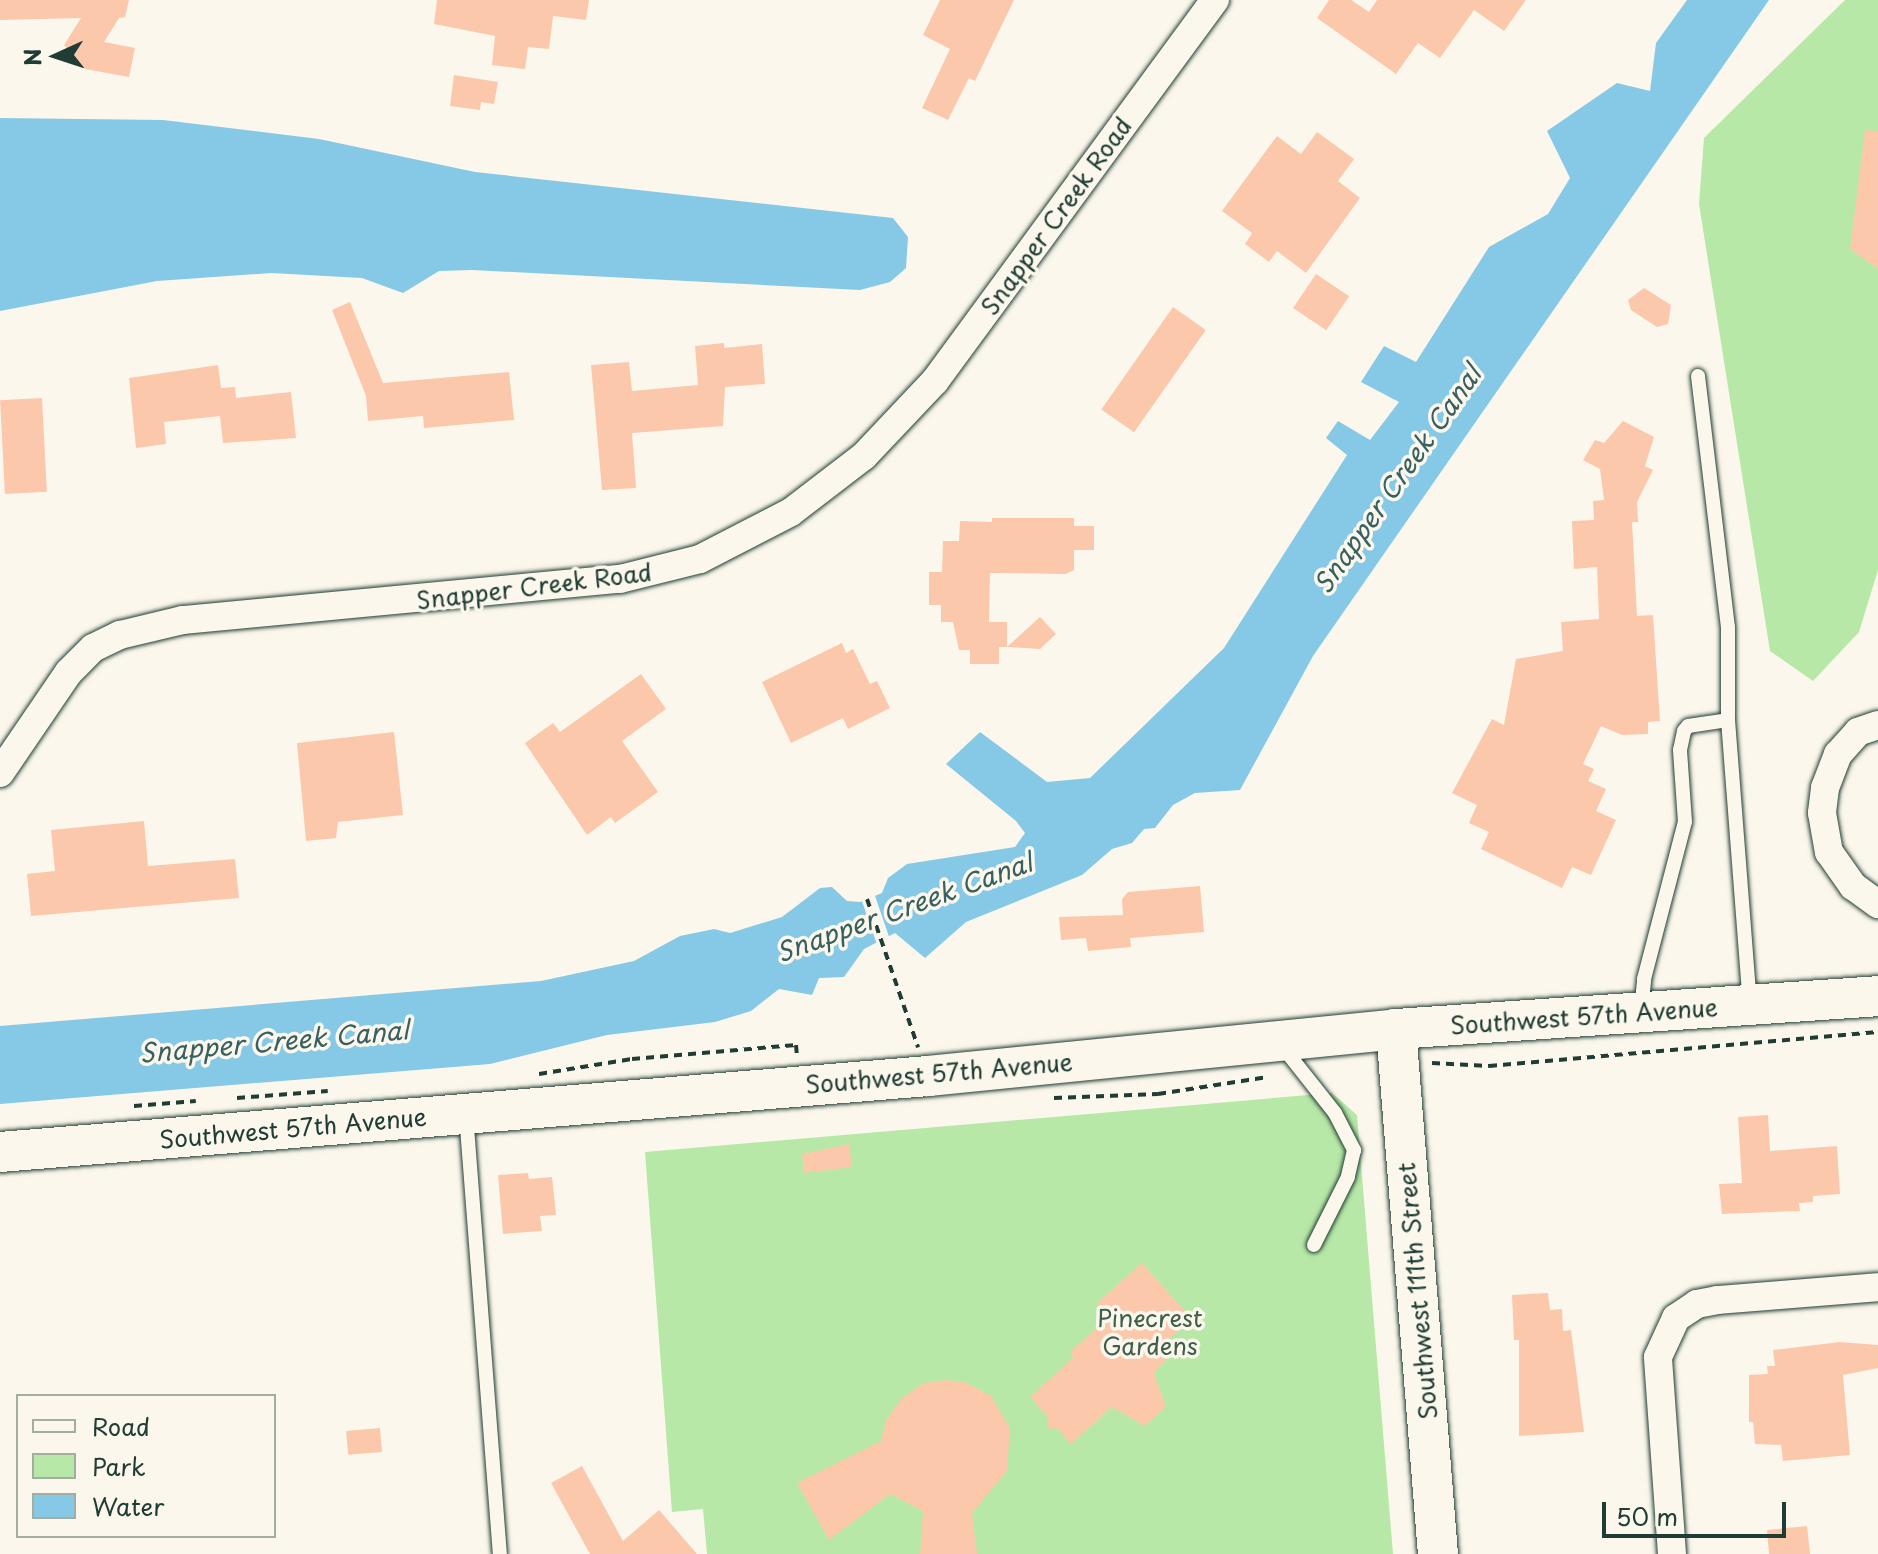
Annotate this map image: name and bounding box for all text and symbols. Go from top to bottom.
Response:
north arrow [16,16,96,96]
text: N [15,48,48,67]
street label: Snapper Creek Road [974,110,1138,322]
water label: Snapper Creek Canal [1306,359,1488,599]
street label: Snapper Creek Road [413,557,655,615]
water label: Snapper Creek Canal [771,846,1037,968]
street label: Southwest 57th Avenue [1449,992,1719,1040]
water label: Snapper Creek Canal [138,1014,410,1068]
street label: Southwest 57th Avenue [804,1047,1074,1099]
street label: Southwest 57th Avenue [158,1102,428,1154]
street label: Southwest 111th Street [1391,1160,1443,1422]
park label: Pinecrest Gardens [1097,1304,1203,1360]
legend [16,1394,276,1538]
text: Road [92,1408,150,1444]
text: Park [92,1448,146,1484]
scale bar [1606,1486,1790,1536]
text: Water [92,1488,164,1524]
text: 50 m [1616,1498,1678,1534]

